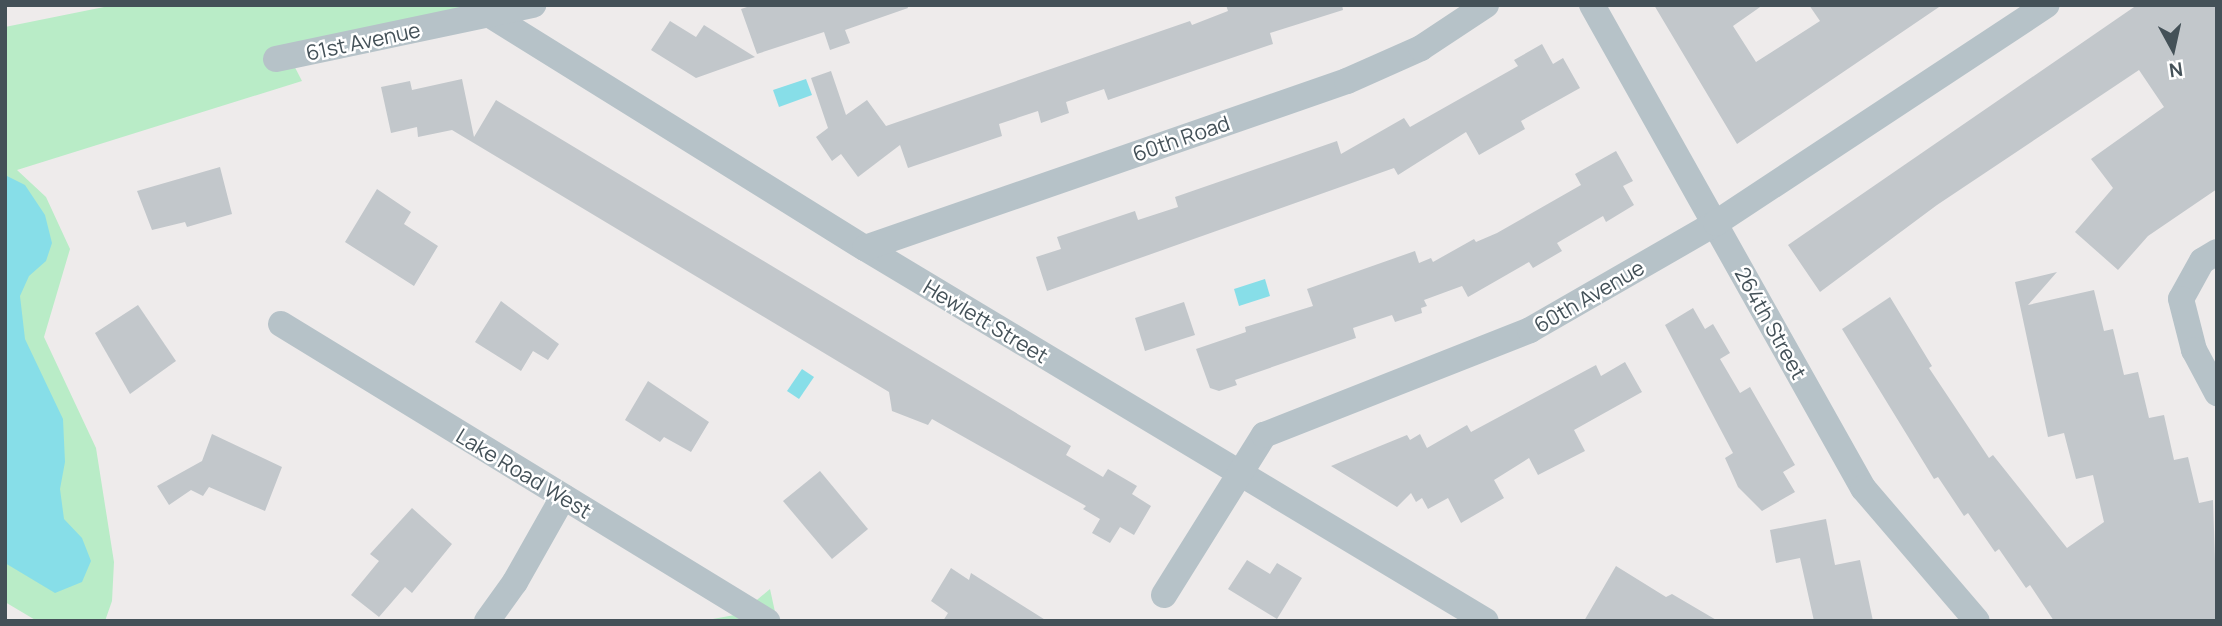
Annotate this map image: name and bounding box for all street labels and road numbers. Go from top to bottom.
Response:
street label: 61st Avenue [303,17,423,65]
street label: 60th Road [1129,110,1233,166]
street label: 60th Avenue [1530,254,1648,338]
street label: 264th Street [1730,263,1812,383]
street label: Hewlett Street [919,274,1053,368]
street label: Lake Road West [452,423,596,523]

